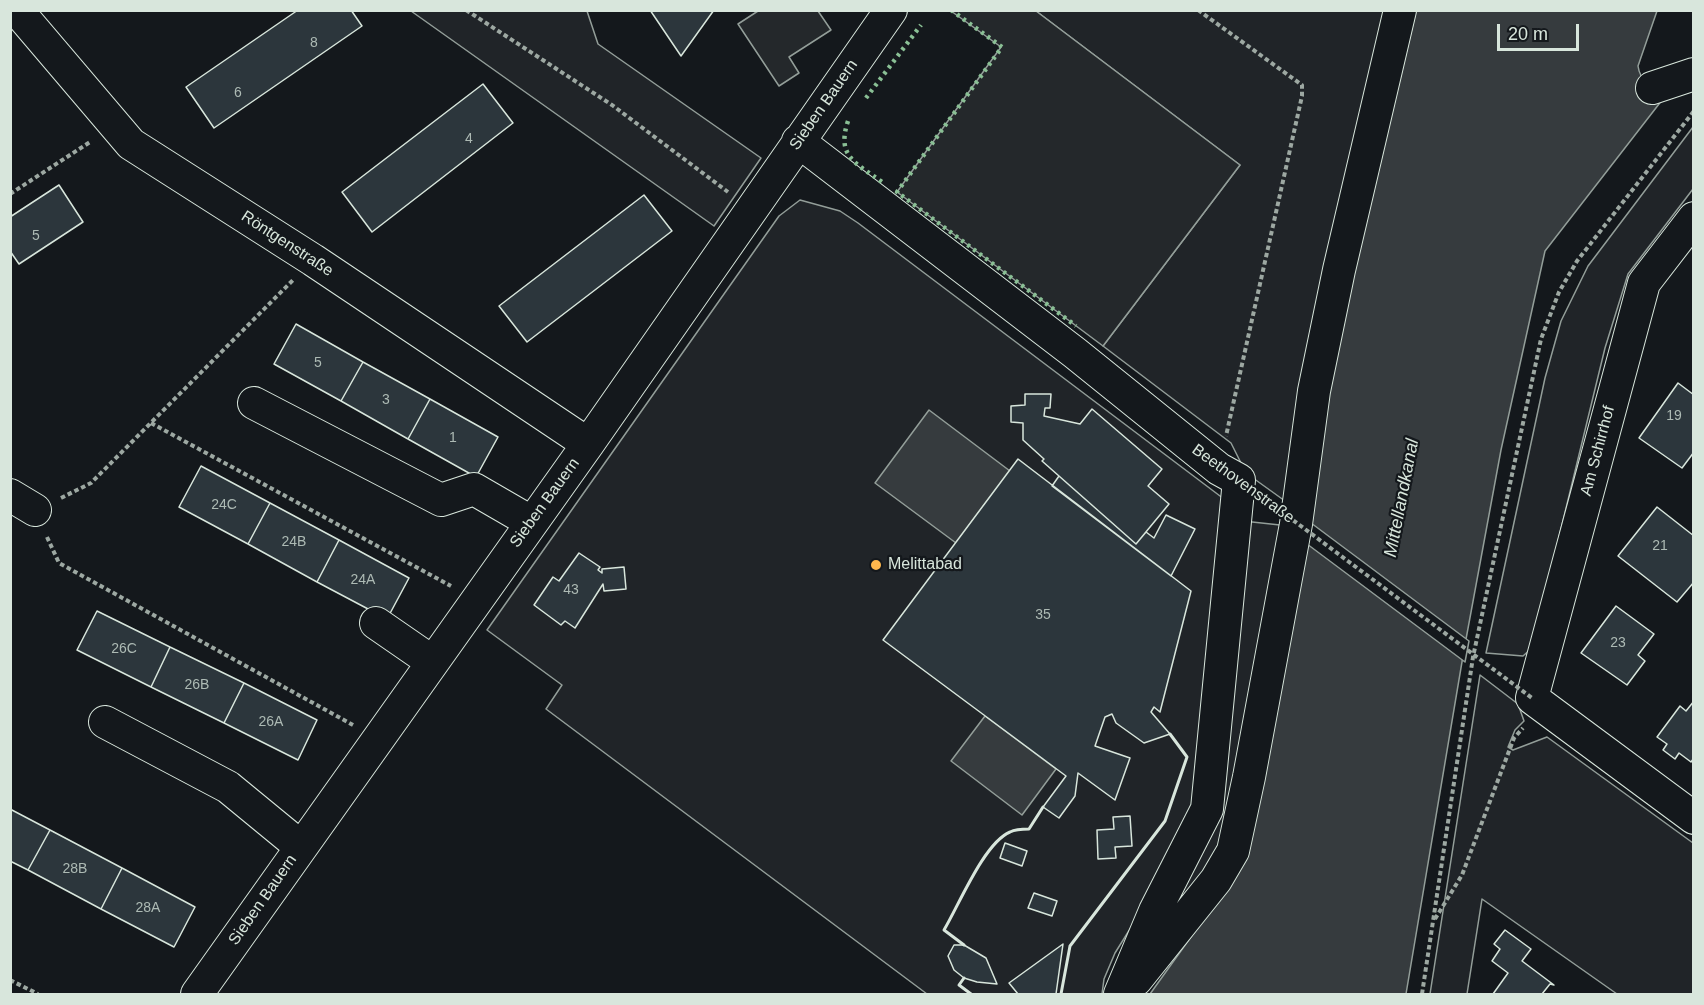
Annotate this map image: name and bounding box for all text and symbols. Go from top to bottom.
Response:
scale bar [1500,12,1582,50]
text: 20 m [1508,24,1548,44]
house number: 8 [310,35,318,51]
street label: Sieben Bauern [786,56,862,154]
house number: 6 [234,85,242,101]
house number: 4 [465,131,473,147]
street label: Röntgenstraße [237,207,337,281]
house number: 5 [32,228,40,244]
house number: 5 [314,355,322,371]
house number: 3 [382,392,390,408]
street label: Am Schirrhof [1577,404,1619,498]
house number: 19 [1666,408,1682,424]
house number: 1 [449,430,457,446]
water label: Mittellandkanal [1380,437,1424,559]
street label: Beethovenstraße [1188,440,1298,528]
street label: Sieben Bauern [506,455,584,551]
house number: 24C [211,497,237,513]
house number: 24B [282,534,306,550]
house number: 21 [1652,538,1668,554]
place label: Melittabad [888,555,962,575]
marker: Melittabad [869,558,883,572]
house number: 24A [351,572,375,588]
house number: 43 [563,582,579,598]
house number: 35 [1035,607,1051,623]
house number: 23 [1610,635,1626,651]
house number: 26C [111,641,137,657]
house number: 26B [185,677,209,693]
house number: 26A [259,714,283,730]
street label: Sieben Bauern [225,851,301,949]
house number: 28B [63,861,87,877]
house number: 28A [136,900,160,916]

